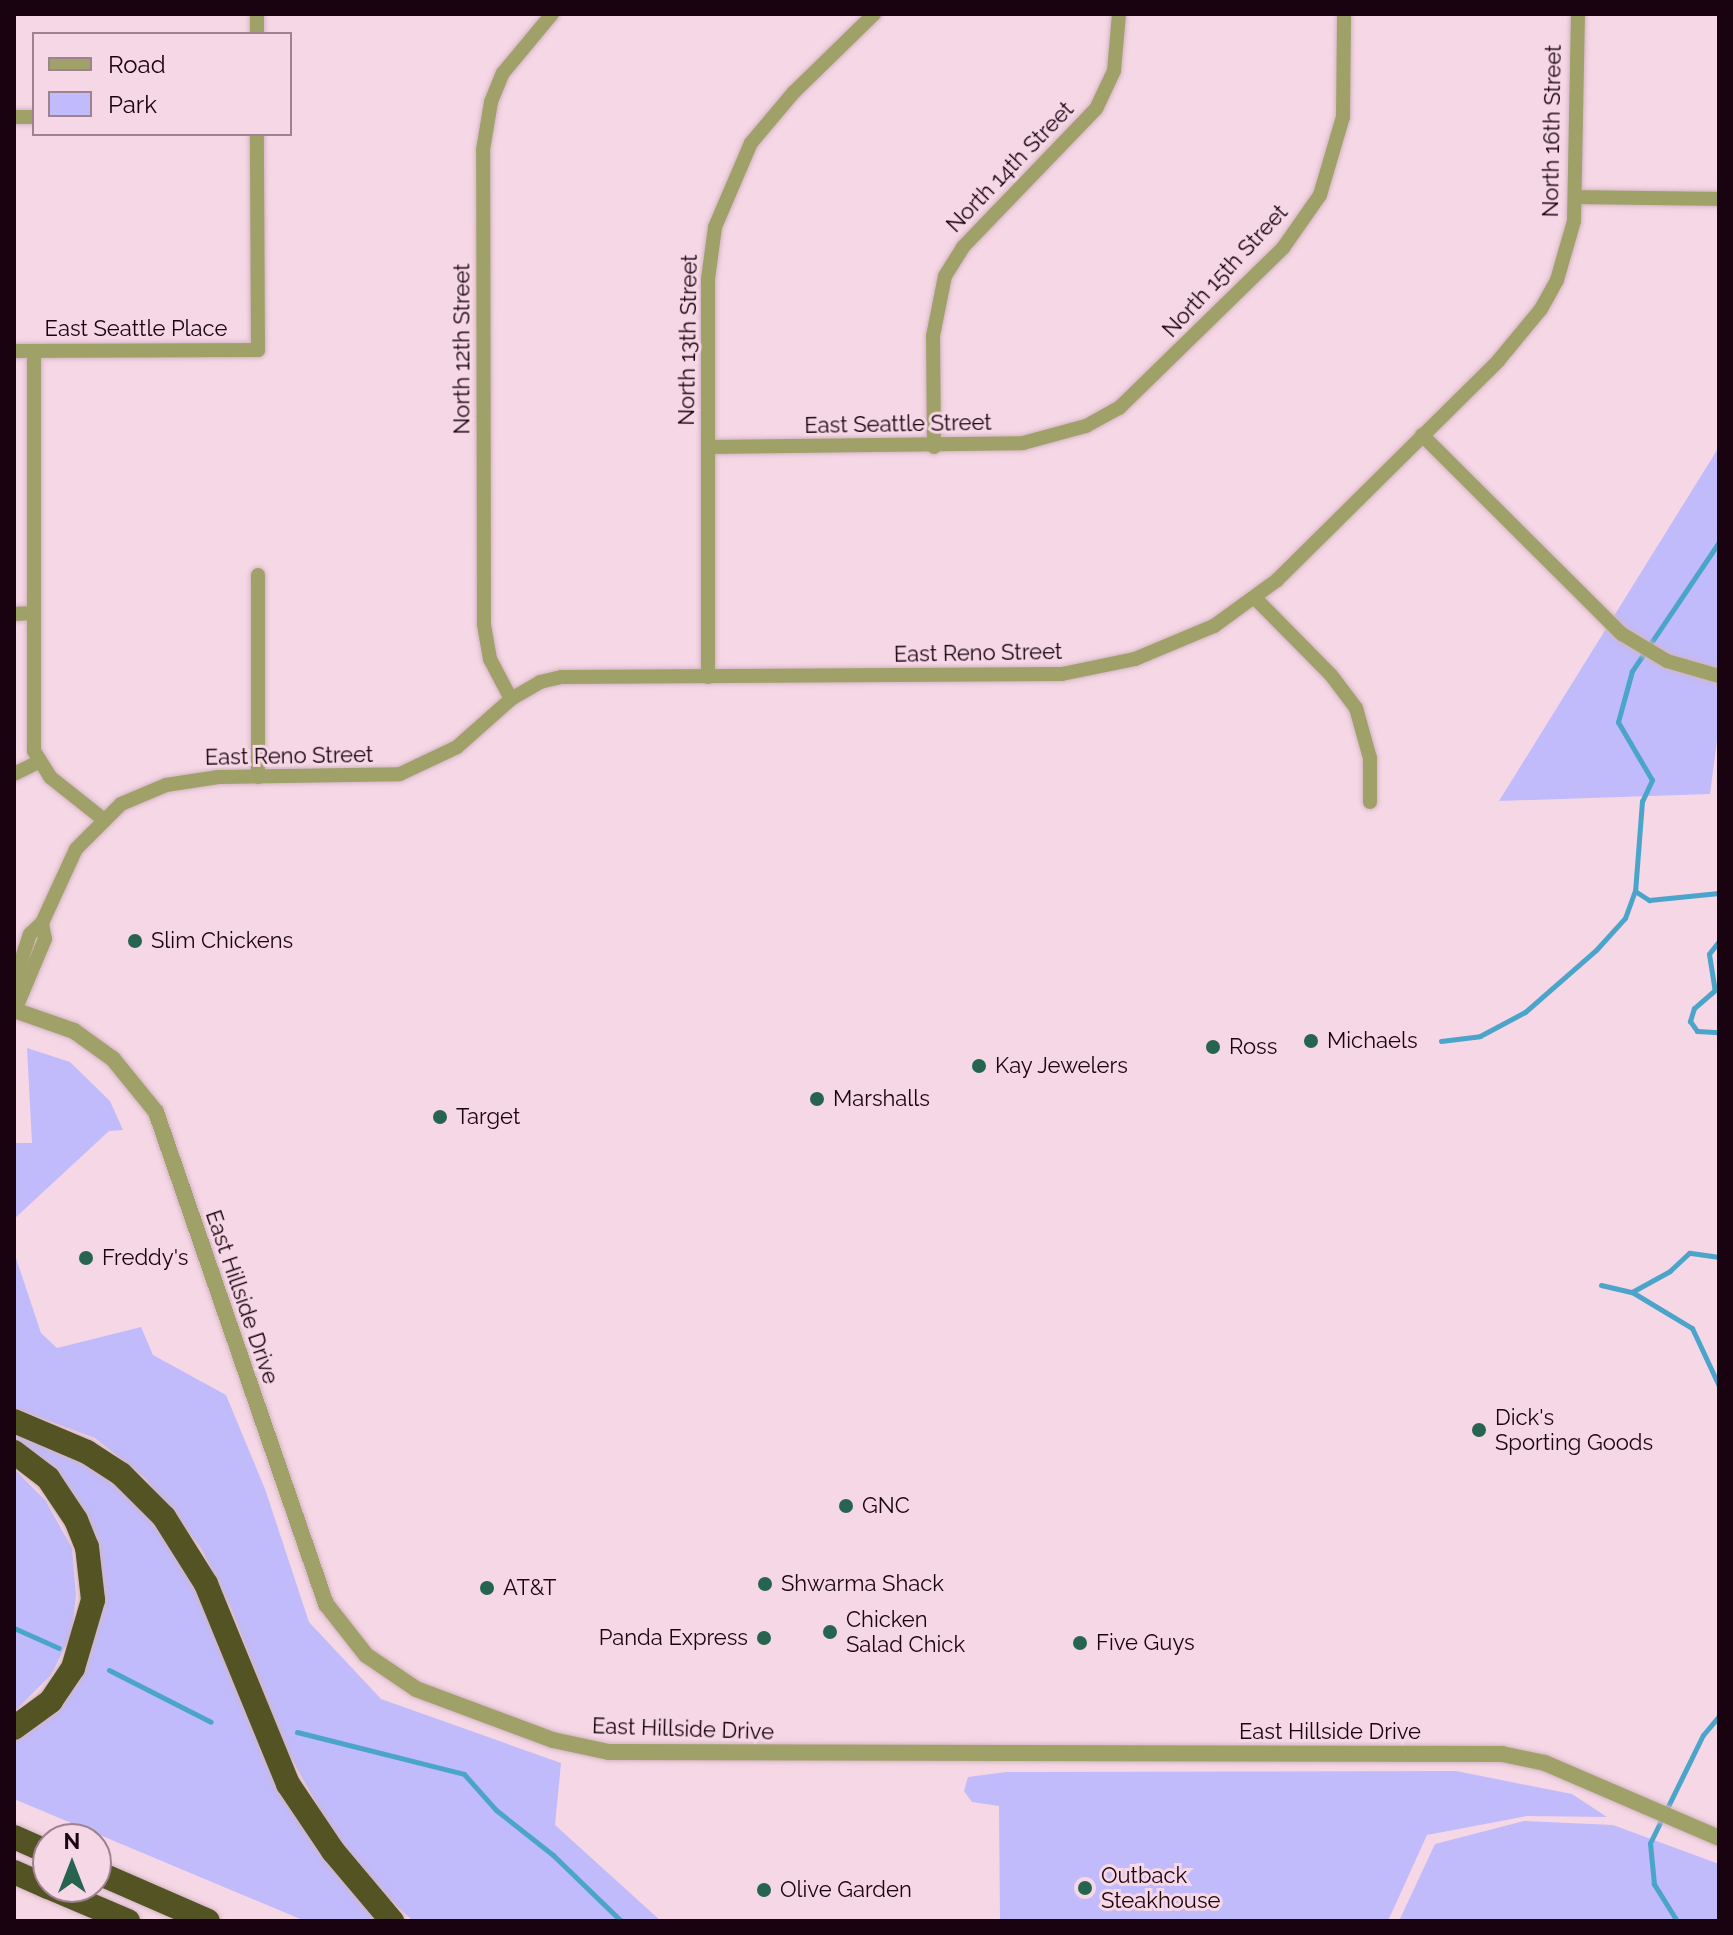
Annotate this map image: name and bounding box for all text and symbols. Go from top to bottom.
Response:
legend [32,32,292,136]
street label: North 16th Street [1537,44,1567,218]
text: Road [108,50,166,79]
text: Park [108,90,157,119]
street label: North 14th Street [941,96,1079,238]
street label: North 15th Street [1157,199,1293,343]
street label: North 13th Street [673,254,703,426]
street label: North 12th Street [449,263,475,435]
street label: East Seattle Place [45,316,227,342]
street label: East Seattle Street [804,409,992,439]
street label: East Reno Street [894,638,1062,668]
street label: East Reno Street [205,741,373,771]
place label: Slim Chickens [151,928,293,954]
marker: Slim Chickens [126,932,144,950]
place label: Michaels [1327,1028,1418,1054]
marker: Michaels [1302,1032,1320,1050]
place label: Ross [1229,1034,1277,1060]
marker: Ross [1204,1038,1222,1056]
place label: Kay Jewelers [995,1053,1129,1079]
marker: Kay Jewelers [970,1057,988,1075]
place label: Marshalls [833,1086,930,1112]
marker: Marshalls [808,1090,826,1108]
place label: Target [456,1104,520,1130]
marker: Target [431,1108,449,1126]
street label: East Hillside Drive [200,1207,284,1387]
place label: Freddy's [102,1245,188,1271]
marker: Freddy's [77,1249,95,1267]
place label: Dick's Sporting Goods [1495,1404,1653,1456]
marker: Dick's Sporting Goods [1470,1421,1488,1439]
place label: GNC [862,1493,910,1519]
marker: GNC [837,1497,855,1515]
place label: Shwarma Shack [781,1571,944,1597]
place label: AT&T [503,1575,557,1601]
marker: Shwarma Shack [756,1575,774,1593]
marker: AT&T [478,1579,496,1597]
place label: Chicken Salad Chick [846,1606,965,1658]
marker: Chicken Salad Chick [821,1623,839,1641]
place label: Panda Express [599,1625,748,1651]
marker: Panda Express [755,1629,773,1647]
place label: Five Guys [1096,1630,1195,1656]
marker: Five Guys [1071,1634,1089,1652]
street label: East Hillside Drive [592,1713,774,1745]
street label: East Hillside Drive [1239,1719,1421,1745]
north arrow [32,1823,112,1903]
text: N [64,1828,80,1854]
place label: Outback Steakhouse [1101,1862,1220,1914]
place label: Olive Garden [780,1877,912,1903]
marker: Outback Steakhouse [1076,1879,1094,1897]
marker: Olive Garden [755,1881,773,1899]

